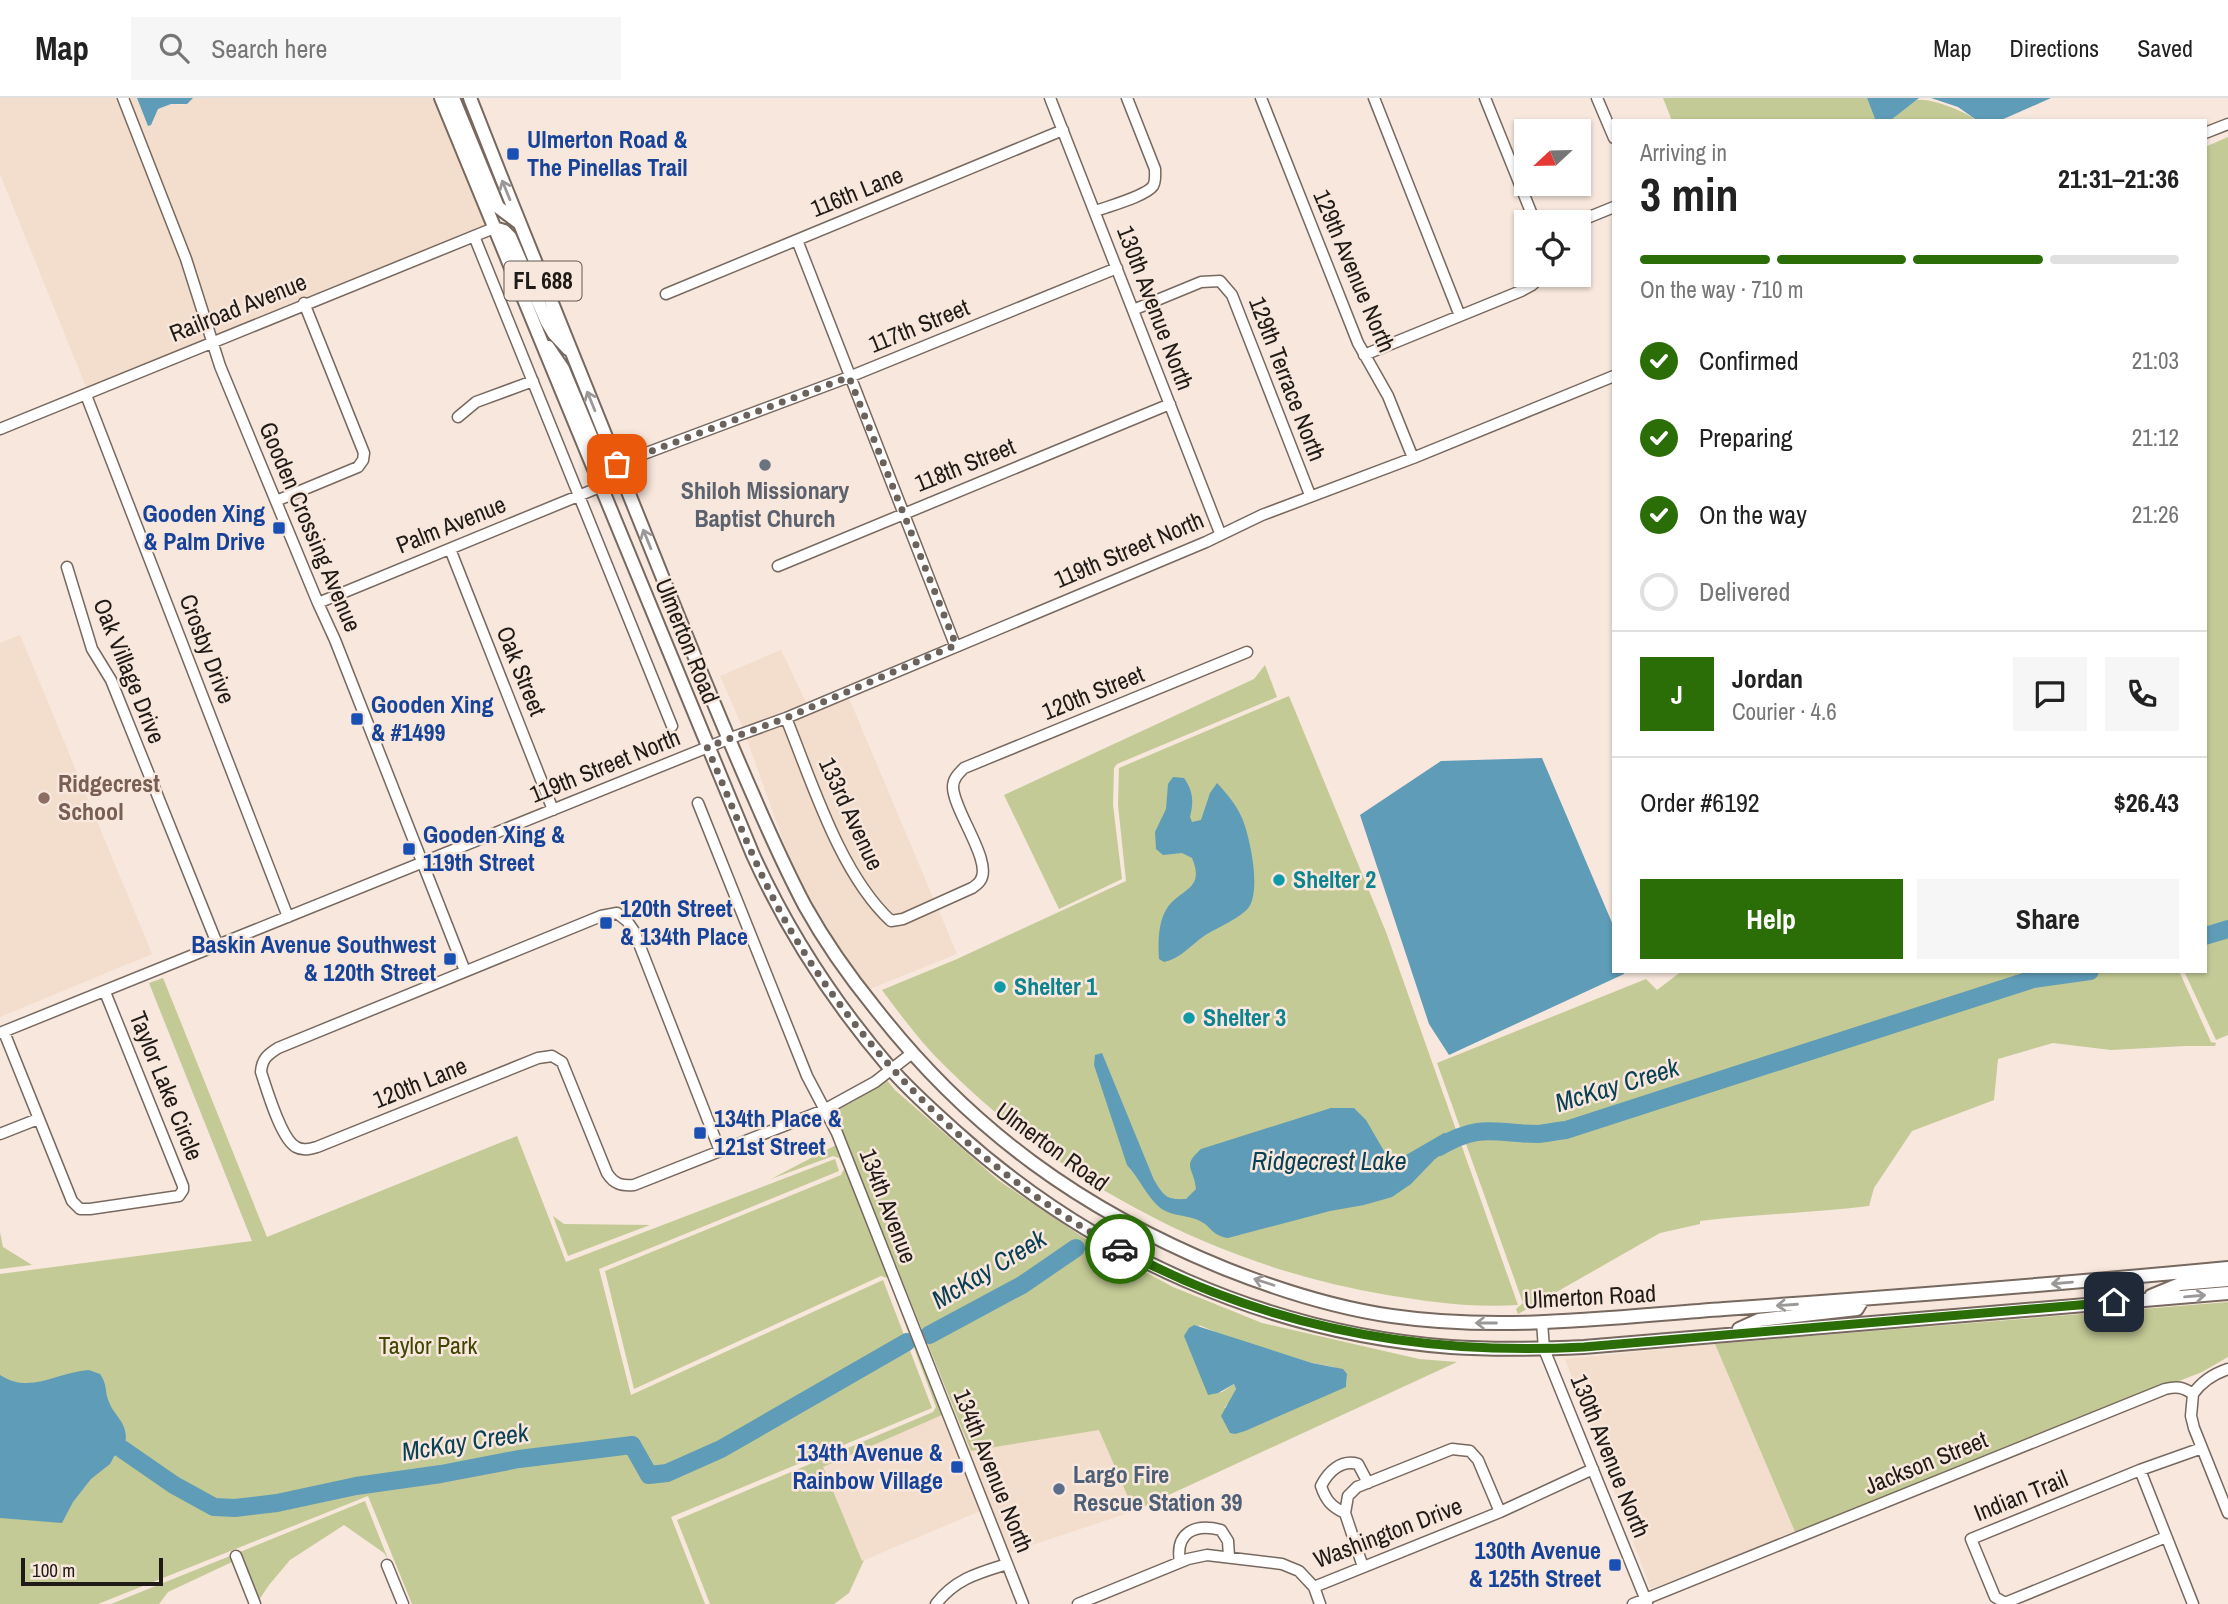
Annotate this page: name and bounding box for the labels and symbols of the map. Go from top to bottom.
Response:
north arrow [1514,119,1591,196]
place label: Ulmerton Road & The Pinellas Trail [527,123,688,183]
marker: Ulmerton Road & The Pinellas Trail [505,146,521,162]
street label: 116th Lane [806,158,908,224]
one-way arrow [499,180,512,202]
street label: 129th Avenue North [1306,184,1404,357]
street label: 130th Avenue North [1110,221,1202,394]
road number: FL 688 [504,262,582,300]
street label: Railroad Avenue [164,265,311,349]
street label: 117th Street [864,290,974,360]
street label: 129th Terrace North [1242,292,1334,465]
one-way arrow [584,391,597,413]
street label: Gooden Crossing Avenue [252,417,370,636]
street label: 118th Street [910,429,1020,499]
pin [587,434,647,494]
marker: Shiloh Missionary Baptist Church [757,457,773,473]
place label: Shiloh Missionary Baptist Church [681,474,849,534]
street label: Palm Avenue [391,488,510,561]
place label: Gooden Xing & Palm Drive [143,497,265,557]
street label: 119th Street North [1049,503,1208,595]
marker: Gooden Xing & Palm Drive [271,520,287,536]
one-way arrow [640,529,653,551]
street label: Ulmerton Road [648,573,728,708]
street label: Crosby Drive [172,589,243,708]
street label: Oak Village Drive [86,593,174,748]
street label: Oak Street [489,621,555,721]
street label: 120th Street [1037,657,1149,727]
place label: Gooden Xing & #1499 [371,688,493,748]
marker: Gooden Xing & #1499 [349,711,365,727]
street label: 119th Street North [525,720,685,810]
street label: 133rd Avenue [812,752,892,875]
place label: Ridgecrest School [58,767,160,827]
marker: Ridgecrest School [36,790,52,806]
place label: Gooden Xing & 119th Street [423,818,565,878]
marker: Gooden Xing & 119th Street [401,841,417,857]
place label: Shelter 2 [1293,863,1376,895]
marker: Shelter 2 [1271,872,1287,888]
place label: 120th Street & 134th Place [620,892,748,952]
marker: 120th Street & 134th Place [598,915,614,931]
place label: Baskin Avenue Southwest & 120th Street [191,928,436,988]
marker: Baskin Avenue Southwest & 120th Street [442,951,458,967]
place label: Shelter 1 [1014,970,1097,1002]
marker: Shelter 1 [992,979,1008,995]
place label: Shelter 3 [1203,1001,1286,1033]
street label: Taylor Lake Circle [123,1006,211,1165]
marker: Shelter 3 [1181,1010,1197,1026]
street label: 120th Lane [368,1049,471,1115]
water label: McKay Creek [1551,1049,1684,1120]
street label: Ulmerton Road [990,1094,1116,1198]
place label: 134th Place & 121st Street [714,1102,842,1162]
marker: 134th Place & 121st Street [692,1125,708,1141]
water label: Ridgecrest Lake [1251,1143,1407,1178]
street label: 134th Avenue [852,1144,925,1267]
courier [1085,1214,1155,1284]
water label: McKay Creek [925,1220,1054,1317]
pin [2084,1272,2144,1332]
one-way arrow [1253,1275,1275,1288]
street label: Ulmerton Road [1523,1277,1657,1315]
one-way arrow [2052,1277,2074,1290]
one-way arrow [2183,1289,2206,1302]
one-way arrow [1776,1299,1799,1312]
one-way arrow [1475,1316,1498,1330]
park label: Taylor Park [379,1329,478,1361]
street label: 130th Avenue North [1564,1369,1658,1542]
street label: 134th Avenue North [947,1384,1041,1557]
water label: McKay Creek [399,1414,532,1469]
street label: Jackson Street [1859,1423,1992,1501]
place label: 134th Avenue & Rainbow Village [792,1436,943,1496]
place label: Largo Fire Rescue Station 39 [1073,1458,1243,1518]
marker: 134th Avenue & Rainbow Village [949,1459,965,1475]
street label: Indian Trail [1969,1462,2072,1528]
marker: Largo Fire Rescue Station 39 [1051,1481,1067,1497]
street label: Washington Drive [1309,1489,1467,1575]
place label: 130th Avenue & 125th Street [1469,1534,1601,1594]
scale bar [21,1555,163,1587]
marker: 130th Avenue & 125th Street [1607,1557,1623,1573]

